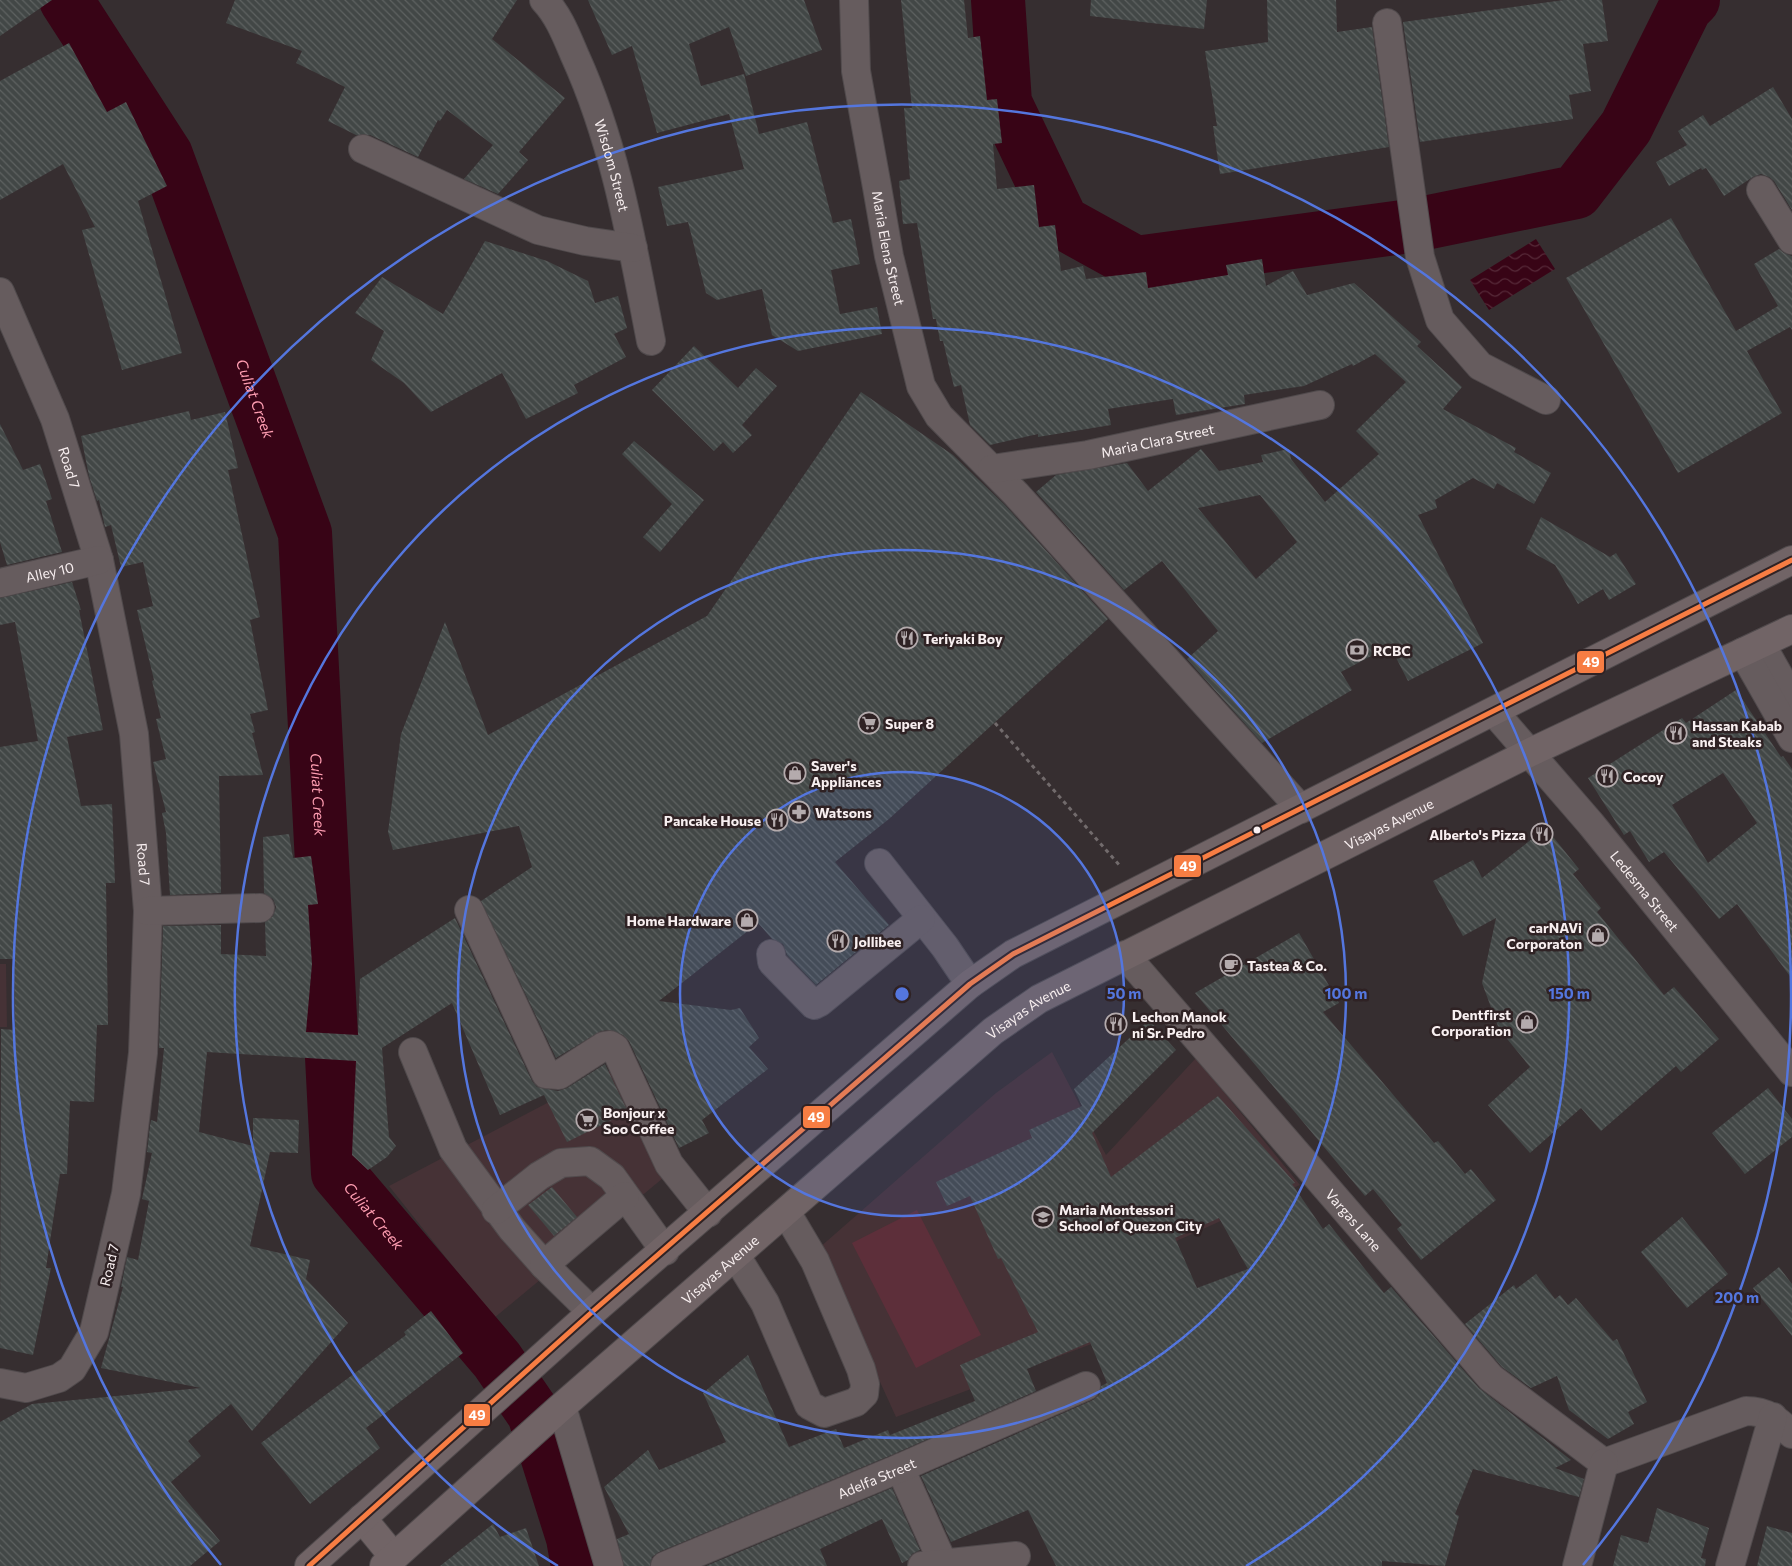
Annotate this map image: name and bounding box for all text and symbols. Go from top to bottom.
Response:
street label: Wisdom Street [592,117,633,213]
street label: Maria Elena Street [869,189,909,307]
water label: Culiat Creek [233,356,279,442]
street label: Maria Clara Street [1099,420,1216,461]
street label: Road 7 [56,444,85,490]
street label: Alley 10 [24,558,76,585]
restaurant icon: Teriyaki Boy [895,626,919,650]
place label: Teriyaki Boy [923,630,1003,647]
bank icon: RCBC [1345,638,1369,662]
place label: RCBC [1373,642,1411,659]
line badge: 49 [1576,650,1605,674]
text: 49 [1582,653,1600,670]
supermarket icon: Super 8 [857,711,881,735]
place label: Super 8 [885,715,935,732]
place label: Hassan Kabab and Steaks [1692,717,1782,750]
restaurant icon: Hassan Kabab and Steaks [1664,721,1688,745]
water label: Culiat Creek [307,752,330,837]
place label: Saver's Appliances [811,757,882,790]
shop icon: Saver's Appliances [783,761,807,785]
restaurant icon: Cocoy [1595,764,1619,788]
place label: Cocoy [1623,768,1664,785]
street label: Visayas Avenue [1342,794,1436,853]
pharmacy icon: Watsons [787,800,811,824]
place label: Watsons [815,804,872,821]
restaurant icon: Pancake House [765,808,789,832]
place label: Pancake House [664,812,761,829]
restaurant icon: Alberto's Pizza [1530,822,1554,846]
unlabelled marker [1252,825,1262,835]
place label: Alberto's Pizza [1429,826,1526,843]
street label: Road 7 [134,842,154,886]
street label: Ledesma Street [1607,847,1683,935]
line badge: 49 [1173,854,1202,878]
text: 49 [1179,857,1197,874]
shop icon: Home Hardware [735,908,759,932]
place label: Home Hardware [626,912,731,929]
place label: carNAVi Corporaton [1506,919,1582,952]
shop icon: carNAVi Corporaton [1586,923,1610,947]
restaurant icon: Jollibee [826,929,850,953]
place label: Jollibee [854,933,901,950]
cafe icon: Tastea & Co. [1219,953,1243,977]
place label: Tastea & Co. [1247,957,1327,974]
street label: Visayas Avenue [982,976,1073,1042]
text: 50 m [1107,984,1141,1002]
text: 100 m [1325,984,1367,1002]
text: 150 m [1548,984,1590,1002]
centre of rings [893,985,911,1003]
place label: Dentfirst Corporation [1431,1006,1511,1039]
place label: Lechon Manok ni Sr. Pedro [1132,1008,1227,1041]
shop icon: Dentfirst Corporation [1515,1010,1539,1034]
restaurant icon: Lechon Manok ni Sr. Pedro [1104,1012,1128,1036]
place label: Bonjour x Soo Coffee [603,1104,674,1137]
line badge: 49 [802,1105,831,1129]
supermarket icon: Bonjour x Soo Coffee [575,1108,599,1132]
text: 49 [807,1108,825,1125]
water label: Culiat Creek [340,1178,409,1254]
street label: Vargas Lane [1323,1185,1385,1254]
place label: Maria Montessori School of Quezon City [1059,1201,1203,1234]
school or university icon: Maria Montessori School of Quezon City [1031,1205,1055,1229]
street label: Visayas Avenue [677,1231,762,1307]
street label: Road 7 [96,1242,122,1288]
text: 200 m [1715,1288,1759,1306]
line badge: 49 [463,1403,491,1427]
text: 49 [468,1406,486,1423]
street label: Adelfa Street [835,1454,918,1502]

